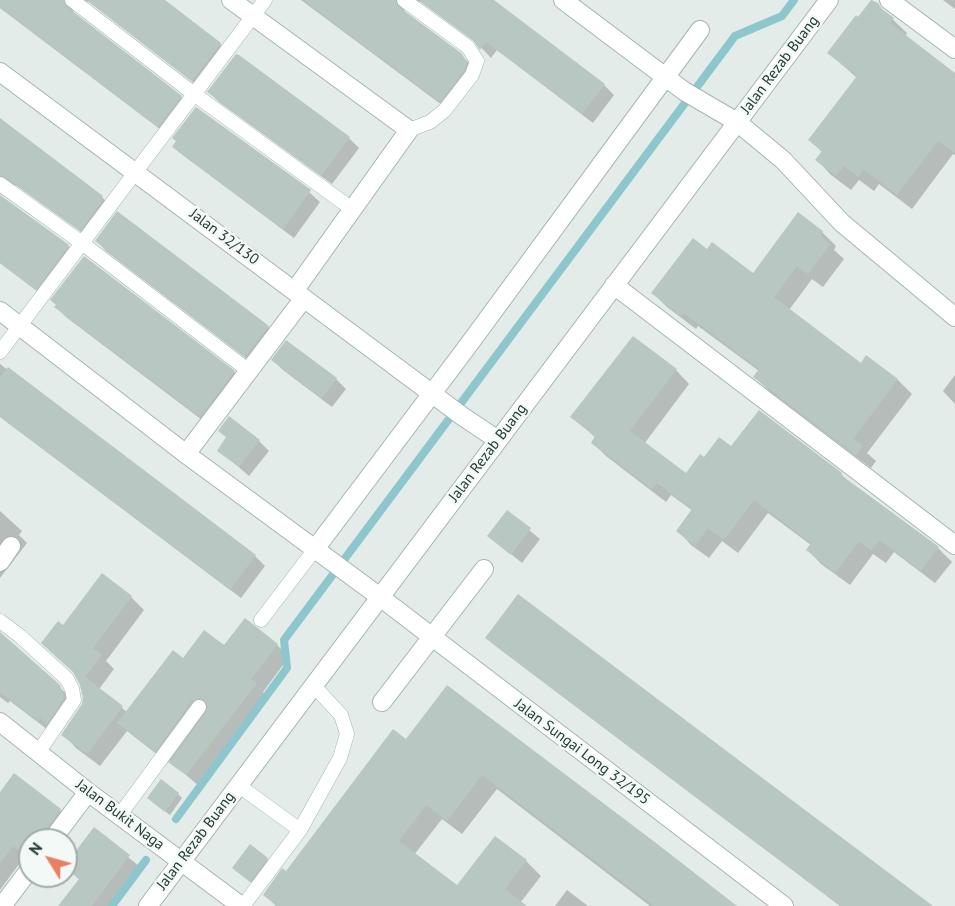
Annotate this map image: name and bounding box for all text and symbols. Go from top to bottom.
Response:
street label: Jalan Rezab Buang [737,12,823,118]
street label: Jalan 32/130 [186,205,262,269]
street label: Jalan Rezab Buang [445,400,531,506]
street label: Jalan Sungai Long 32/195 [511,695,653,809]
street label: Jalan Bukit Naga [72,776,168,854]
street label: Jalan Rezab Buang [153,788,239,894]
north arrow [18,828,78,888]
text: N [24,838,46,859]

